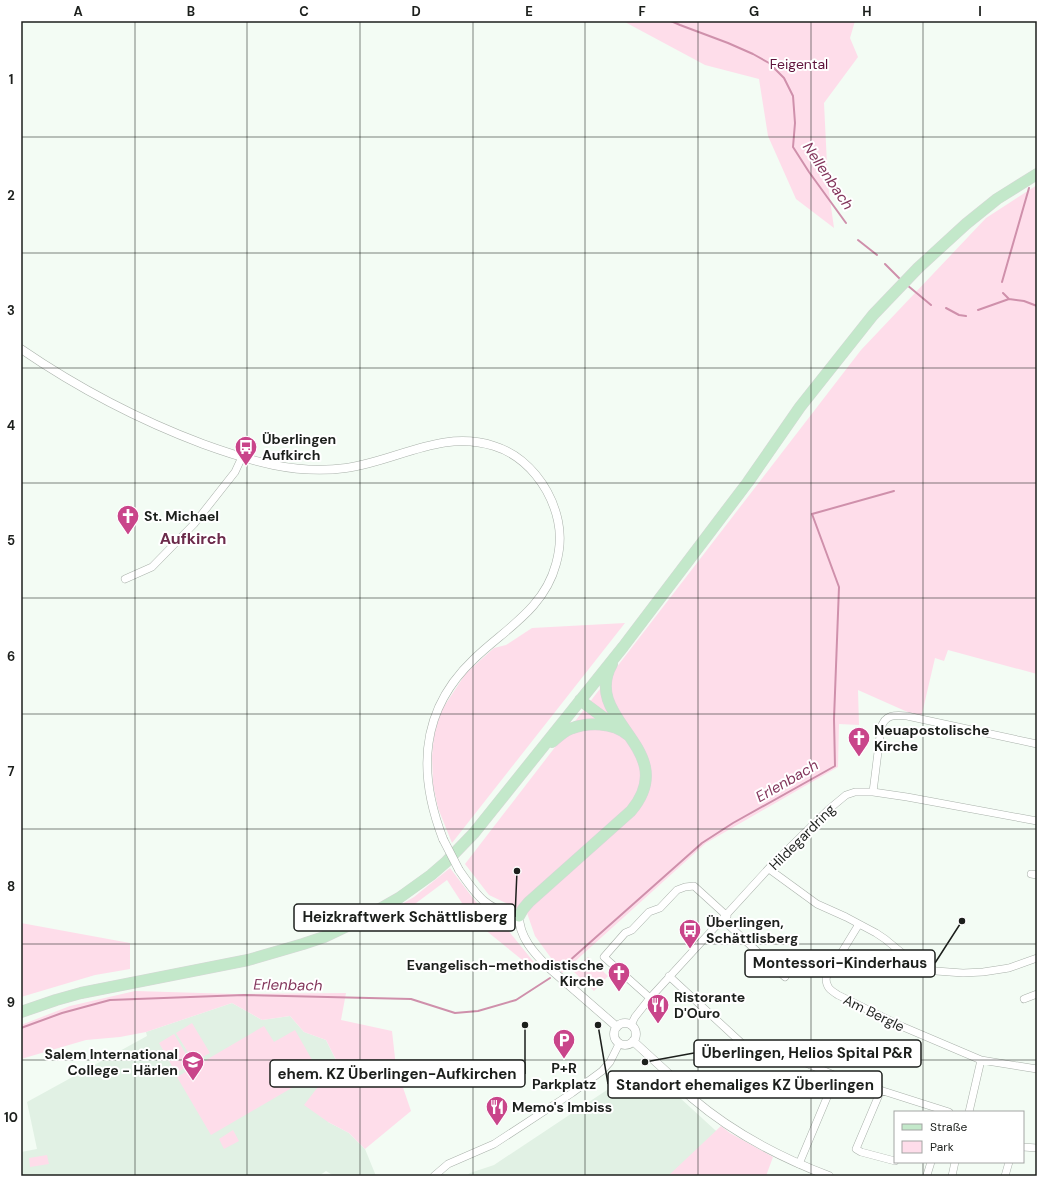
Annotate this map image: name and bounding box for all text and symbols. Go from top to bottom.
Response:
text: A [73,3,83,20]
text: B [187,3,195,20]
text: C [299,3,309,20]
text: D [411,3,421,20]
text: E [525,3,533,20]
text: F [638,3,646,20]
text: G [749,3,759,20]
text: H [862,3,872,20]
text: I [978,3,982,20]
park label: Feigental [770,55,828,73]
text: 1 [9,71,13,88]
water label: Nellenbach [798,138,858,214]
text: 2 [7,187,15,204]
text: 3 [7,302,15,319]
text: 4 [7,417,15,434]
place label: Überlingen Aufkirch [262,430,336,464]
bus stop icon: Überlingen Aufkirch [233,434,259,467]
church icon: St. Michael [115,503,141,536]
place label: St. Michael [144,507,219,525]
district label: Aufkirch [160,528,226,549]
text: 5 [7,532,15,549]
text: 6 [7,648,15,665]
place label: Neuapostolische Kirche [874,721,989,755]
church icon: Neuapostolische Kirche [846,725,872,758]
water label: Erlenbach [752,755,822,807]
text: 7 [8,763,15,780]
street label: Hildegardring [765,800,839,874]
text: 8 [7,878,15,895]
callout: Heizkraftwerk Schättlisberg [294,904,515,931]
text: Heizkraftwerk Schättlisberg [302,907,508,927]
place label: Überlingen, Schättlisberg [706,913,798,947]
bus stop icon: Überlingen, Schättlisberg [677,917,703,950]
callout: Montessori-Kinderhaus [745,950,935,977]
text: Montessori-Kinderhaus [753,953,927,973]
place label: Evangelisch-methodistische Kirche [407,956,604,990]
church icon: Evangelisch-methodistische Kirche [606,960,632,993]
water label: Erlenbach [253,974,323,996]
place label: Ristorante D'Ouro [674,988,745,1022]
street label: Am Bergle [840,990,908,1036]
restaurant icon: Ristorante D'Ouro [645,992,671,1025]
text: 9 [7,994,15,1011]
parking icon: P+R Parkplatz [551,1027,577,1060]
callout: Überlingen, Helios Spital P&R [694,1040,921,1067]
text: Überlingen, Helios Spital P&R [702,1043,912,1063]
place label: Salem International College - Härlen [44,1045,178,1079]
school or university icon: Salem International College - Härlen [180,1049,206,1082]
place label: P+R Parkplatz [532,1059,596,1093]
callout: ehem. KZ Überlingen-Aufkirchen [270,1060,525,1087]
text: ehem. KZ Überlingen-Aufkirchen [277,1064,517,1084]
callout: Standort ehemaliges KZ Überlingen [608,1071,882,1098]
text: Standort ehemaliges KZ Überlingen [616,1075,874,1095]
restaurant icon: Memo's Imbiss [484,1094,510,1127]
place label: Memo's Imbiss [512,1098,612,1116]
text: 10 [4,1109,18,1126]
legend [894,1111,1024,1163]
text: Straße [930,1119,967,1135]
text: Park [930,1139,954,1155]

